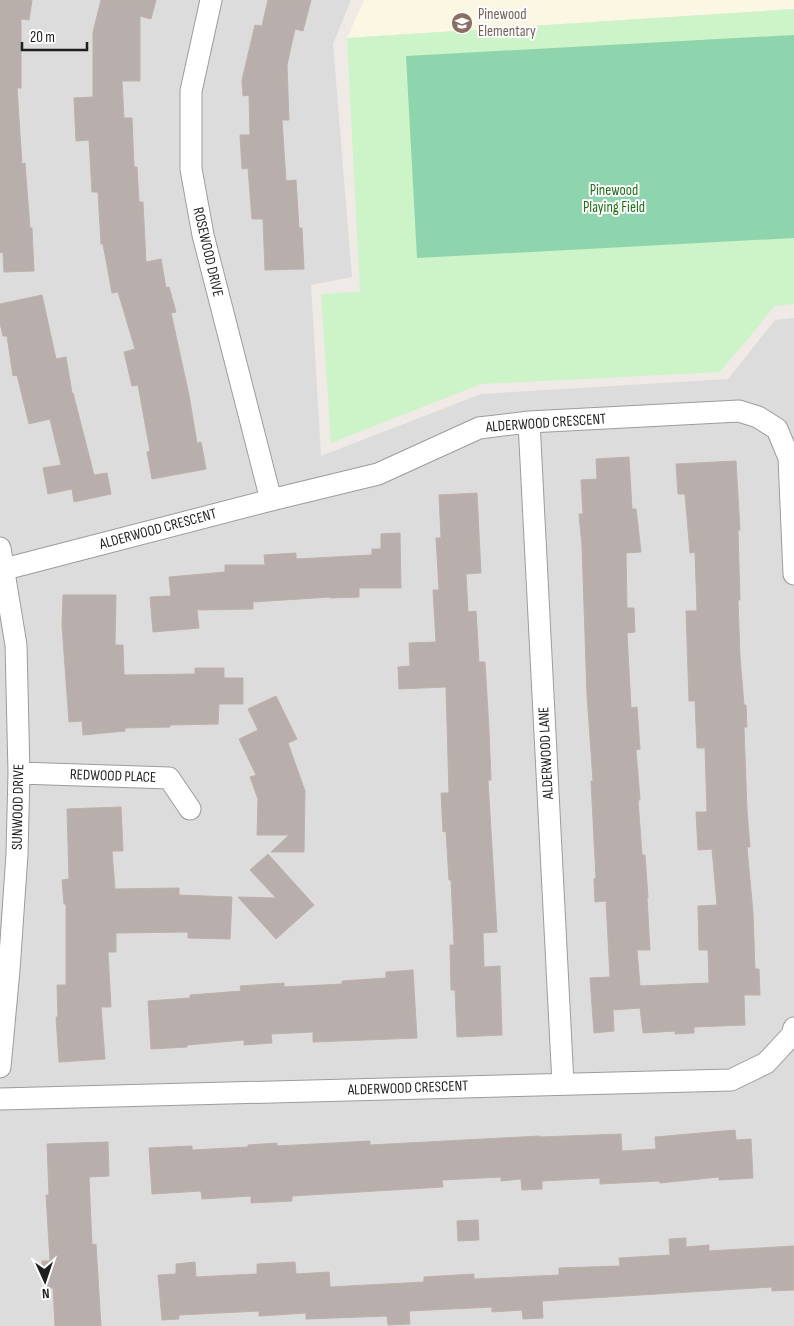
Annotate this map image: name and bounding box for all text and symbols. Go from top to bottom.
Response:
place label: Pinewood Elementary [478,5,536,41]
school or university icon: Pinewood Elementary [450,11,474,35]
scale bar [22,20,88,52]
text: 20 m [30,28,55,47]
park label: Pinewood Playing Field [583,181,645,217]
street label: ROSEWOOD DRIVE [188,205,228,299]
street label: ALDERWOOD CRESCENT [484,409,607,437]
street label: ALDERWOOD CRESCENT [96,504,219,554]
street label: ALDERWOOD LANE [534,706,558,801]
street label: SUNWOOD DRIVE [8,764,28,850]
street label: REDWOOD PLACE [69,765,157,787]
street label: ALDERWOOD CRESCENT [346,1076,469,1100]
north arrow [20,1256,70,1306]
text: N [41,1285,50,1302]

